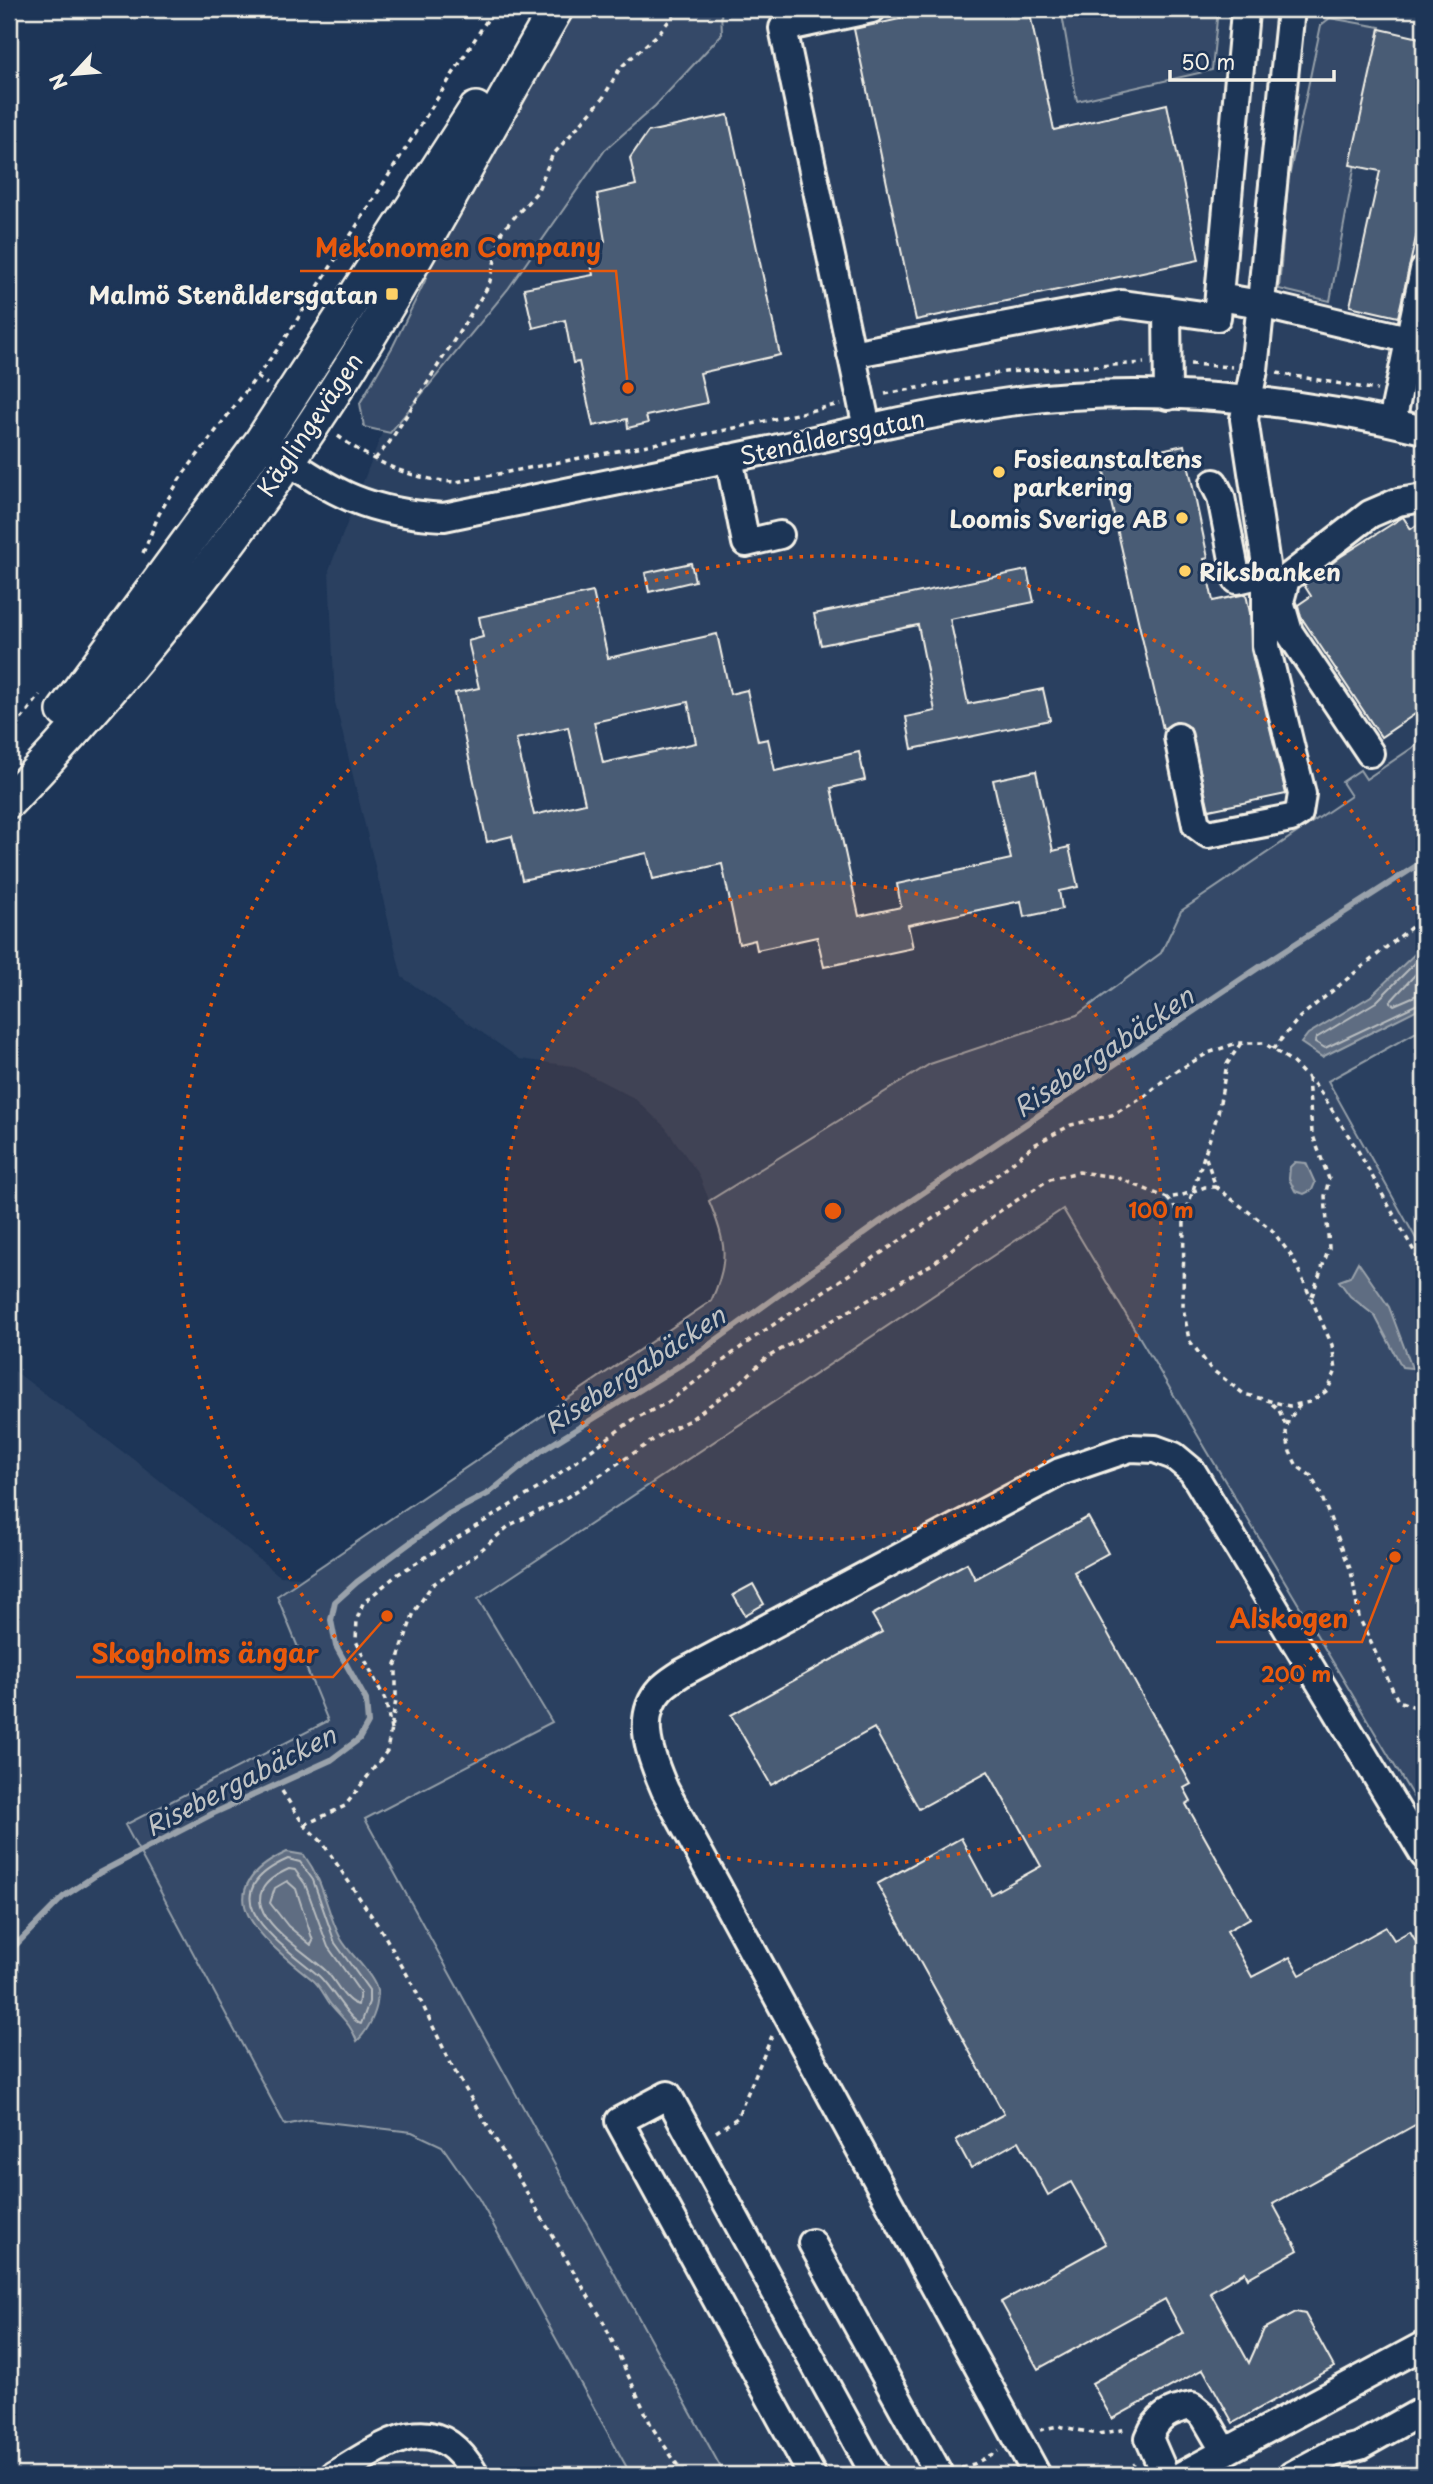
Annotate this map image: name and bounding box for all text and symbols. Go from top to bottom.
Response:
north arrow [38,38,108,108]
scale bar [1170,38,1335,82]
text: 50 m [1181,45,1235,77]
text: N [42,69,74,95]
callout: Mekonomen Company [300,224,616,271]
text: Mekonomen Company [315,227,601,266]
place label: Malmö Stenåldersgatan [89,276,378,312]
marker: Malmö Stenåldersgatan [384,286,400,302]
street label: Käglingevägen [247,345,371,503]
street label: Stenåldersgatan [736,399,928,473]
place label: Fosieanstaltens parkering [1013,440,1202,504]
marker: Fosieanstaltens parkering [991,464,1007,480]
place label: Loomis Sverige AB [949,500,1168,536]
marker: Loomis Sverige AB [1174,510,1190,526]
place label: Riksbanken [1199,553,1341,589]
marker: Riksbanken [1177,563,1193,579]
water label: Risebergabäcken [1005,975,1202,1126]
text: 100 m [1128,1193,1194,1225]
centre of rings [821,1199,845,1223]
water label: Risebergabäcken [535,1295,734,1443]
callout: Alskogen [1216,1595,1362,1642]
text: Alskogen [1230,1598,1348,1637]
callout: Skogholms ängar [76,1630,333,1677]
text: Skogholms ängar [91,1633,319,1672]
text: 200 m [1261,1657,1331,1689]
water label: Risebergabäcken [138,1714,344,1845]

